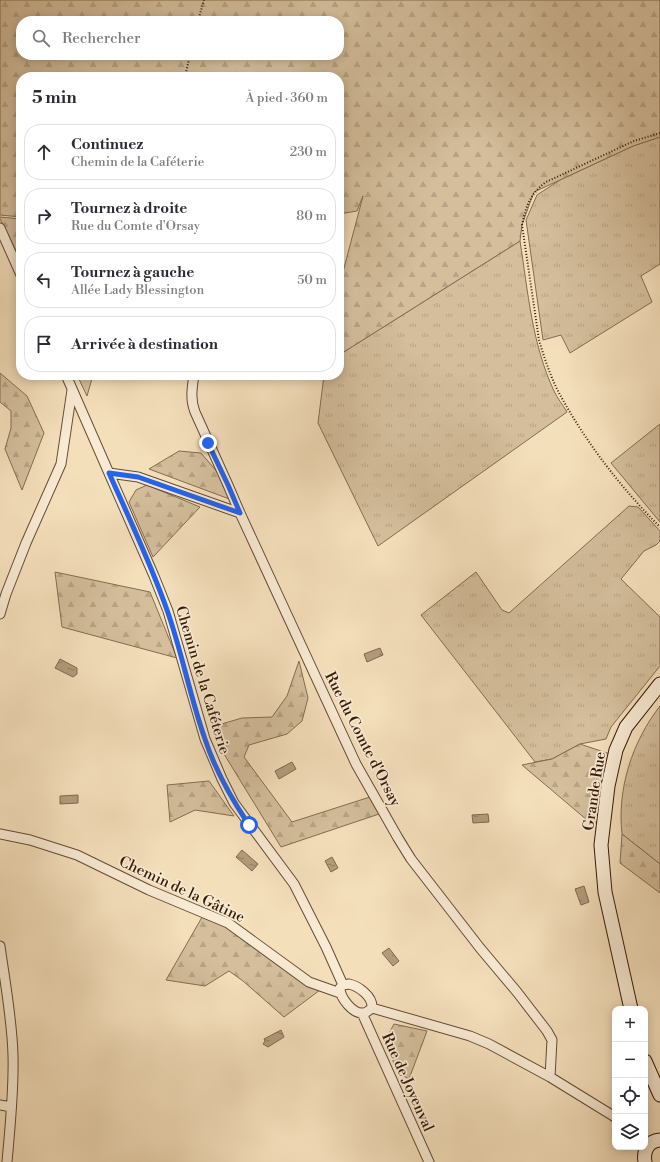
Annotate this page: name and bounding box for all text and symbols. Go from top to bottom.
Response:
search box [16,16,344,60]
icon: search [30,27,52,49]
text: Rechercher [62,29,141,48]
text: 5 min [32,87,77,109]
text: À pied · 360 m [245,90,328,106]
text: Continuez [71,135,143,154]
icon: ahead [33,141,55,163]
text: 230 m [290,144,327,160]
text: Chemin de la Caféterie [71,154,204,170]
text: Tournez à droite [71,199,187,218]
icon: right [33,205,55,227]
text: 80 m [296,208,327,224]
text: Rue du Comte d'Orsay [71,218,200,234]
text: Tournez à gauche [71,263,194,282]
icon: left [33,269,55,291]
text: 50 m [297,272,327,288]
text: Allée Lady Blessington [71,282,204,298]
icon: arrive [33,333,55,355]
text: Arrivée à destination [71,335,218,354]
route end [199,434,217,452]
street label: Chemin de la Caféterie [171,604,234,757]
street label: Rue du Comte d'Orsay [320,669,405,810]
street label: Grande Rue [579,750,610,832]
route start [240,816,258,834]
street label: Chemin de la Gâtine [116,852,248,927]
map controls [612,1006,648,1150]
button: + [612,1006,648,1042]
street label: Rue de Joyenval [377,1030,438,1135]
button: − [612,1042,648,1078]
button: locate [612,1078,648,1114]
button: layers [612,1114,648,1150]

